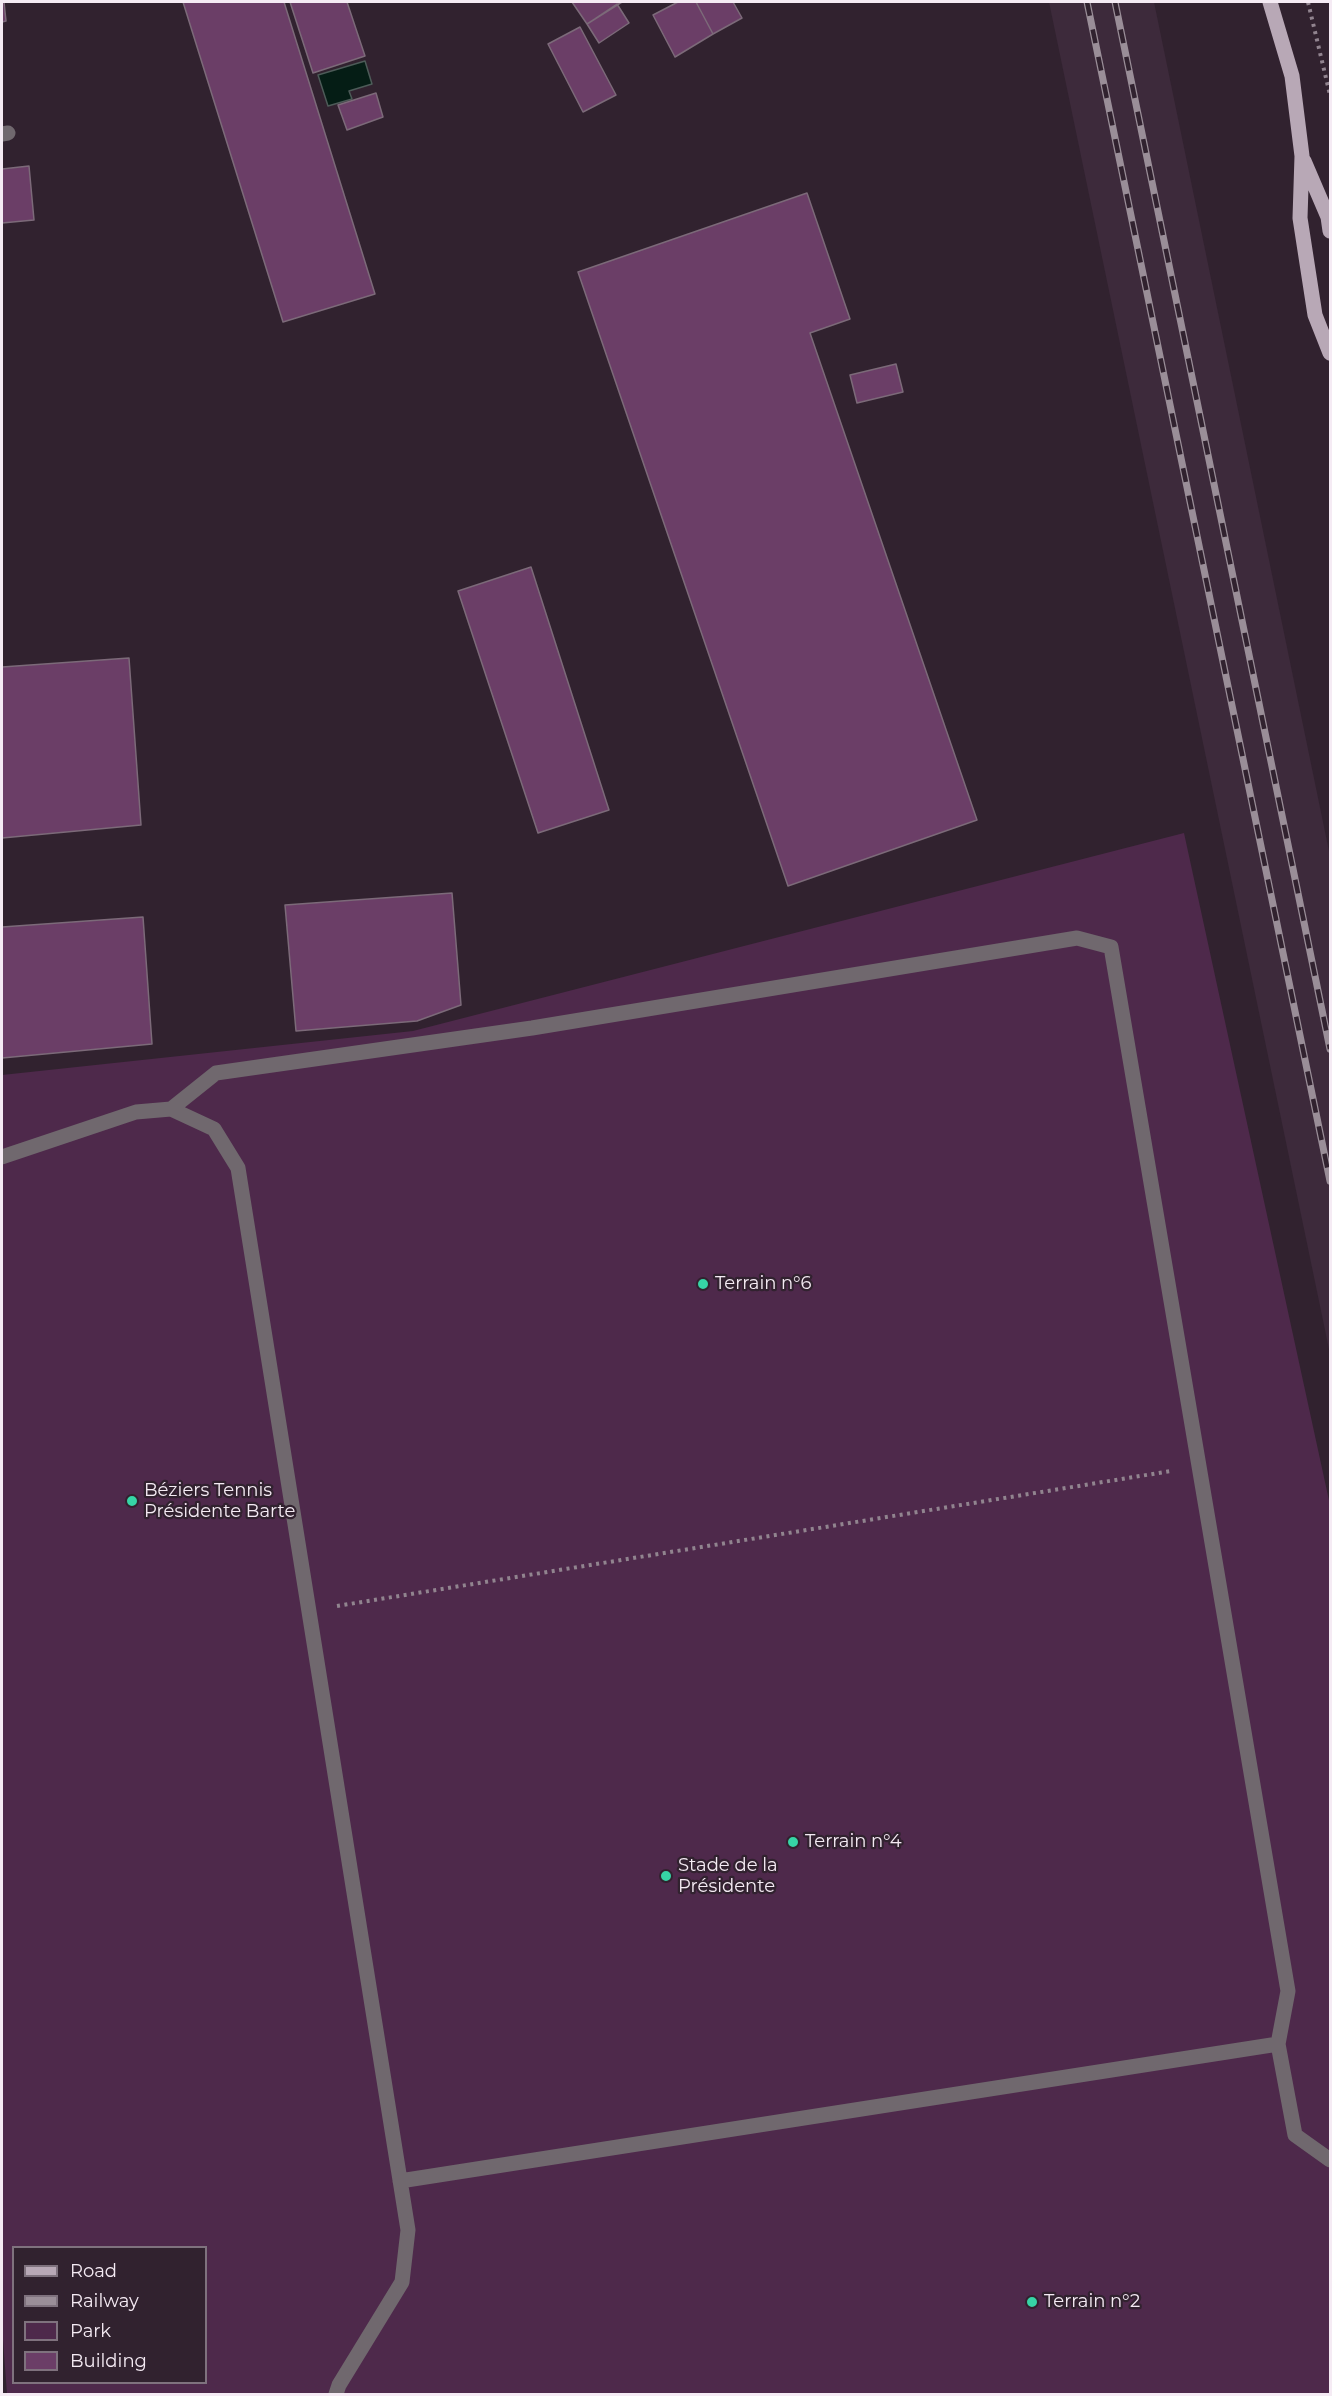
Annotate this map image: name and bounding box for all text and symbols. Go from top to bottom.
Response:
place label: Terrain n°6 [715,1273,811,1295]
marker: Terrain n°6 [696,1277,710,1291]
place label: Béziers Tennis Présidente Barte [144,1480,295,1522]
marker: Béziers Tennis Présidente Barte [125,1494,139,1508]
place label: Terrain n°4 [805,1831,902,1853]
marker: Terrain n°4 [786,1835,800,1849]
place label: Stade de la Présidente [678,1855,778,1898]
marker: Stade de la Présidente [659,1869,673,1883]
legend [12,2246,207,2384]
text: Road [70,2260,117,2282]
text: Railway [70,2290,139,2312]
place label: Terrain n°2 [1044,2291,1140,2313]
marker: Terrain n°2 [1025,2295,1039,2309]
text: Park [70,2320,111,2342]
text: Building [70,2350,147,2372]

